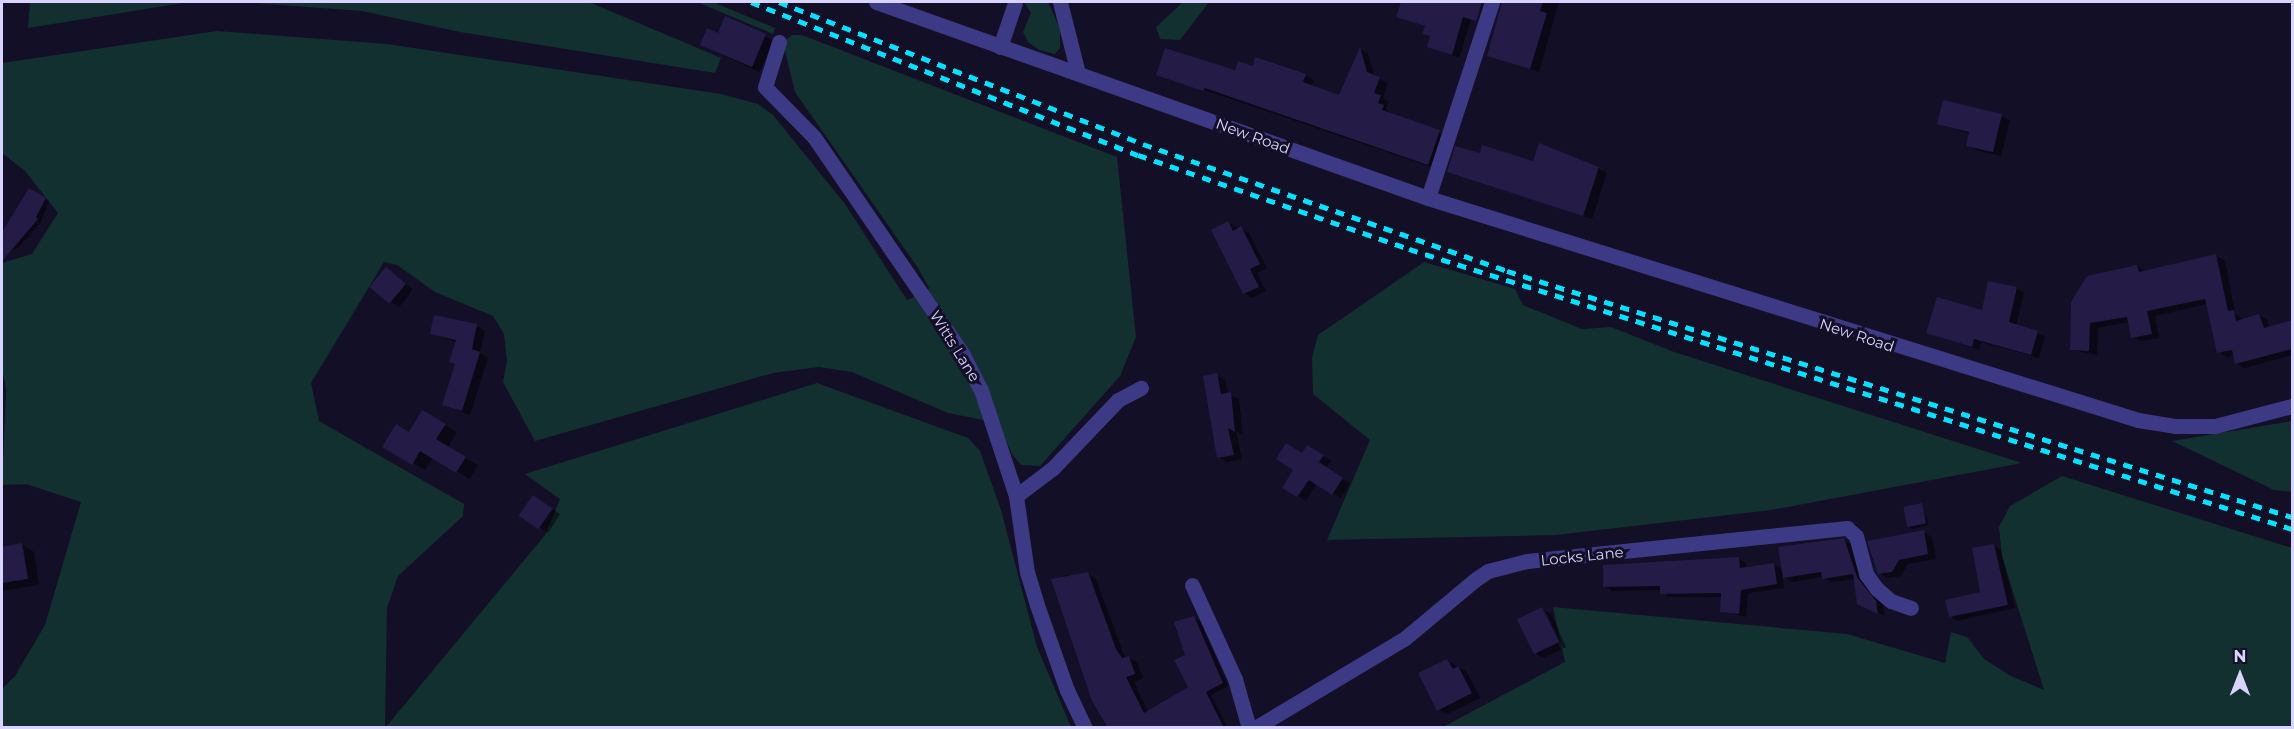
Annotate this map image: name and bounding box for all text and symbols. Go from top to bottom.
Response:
street label: New Road [1214,114,1292,158]
street label: Witts Lane [926,307,984,385]
street label: New Road [1817,314,1897,356]
street label: Locks Lane [1540,543,1624,569]
north arrow [2210,645,2270,705]
text: N [2234,647,2246,666]

